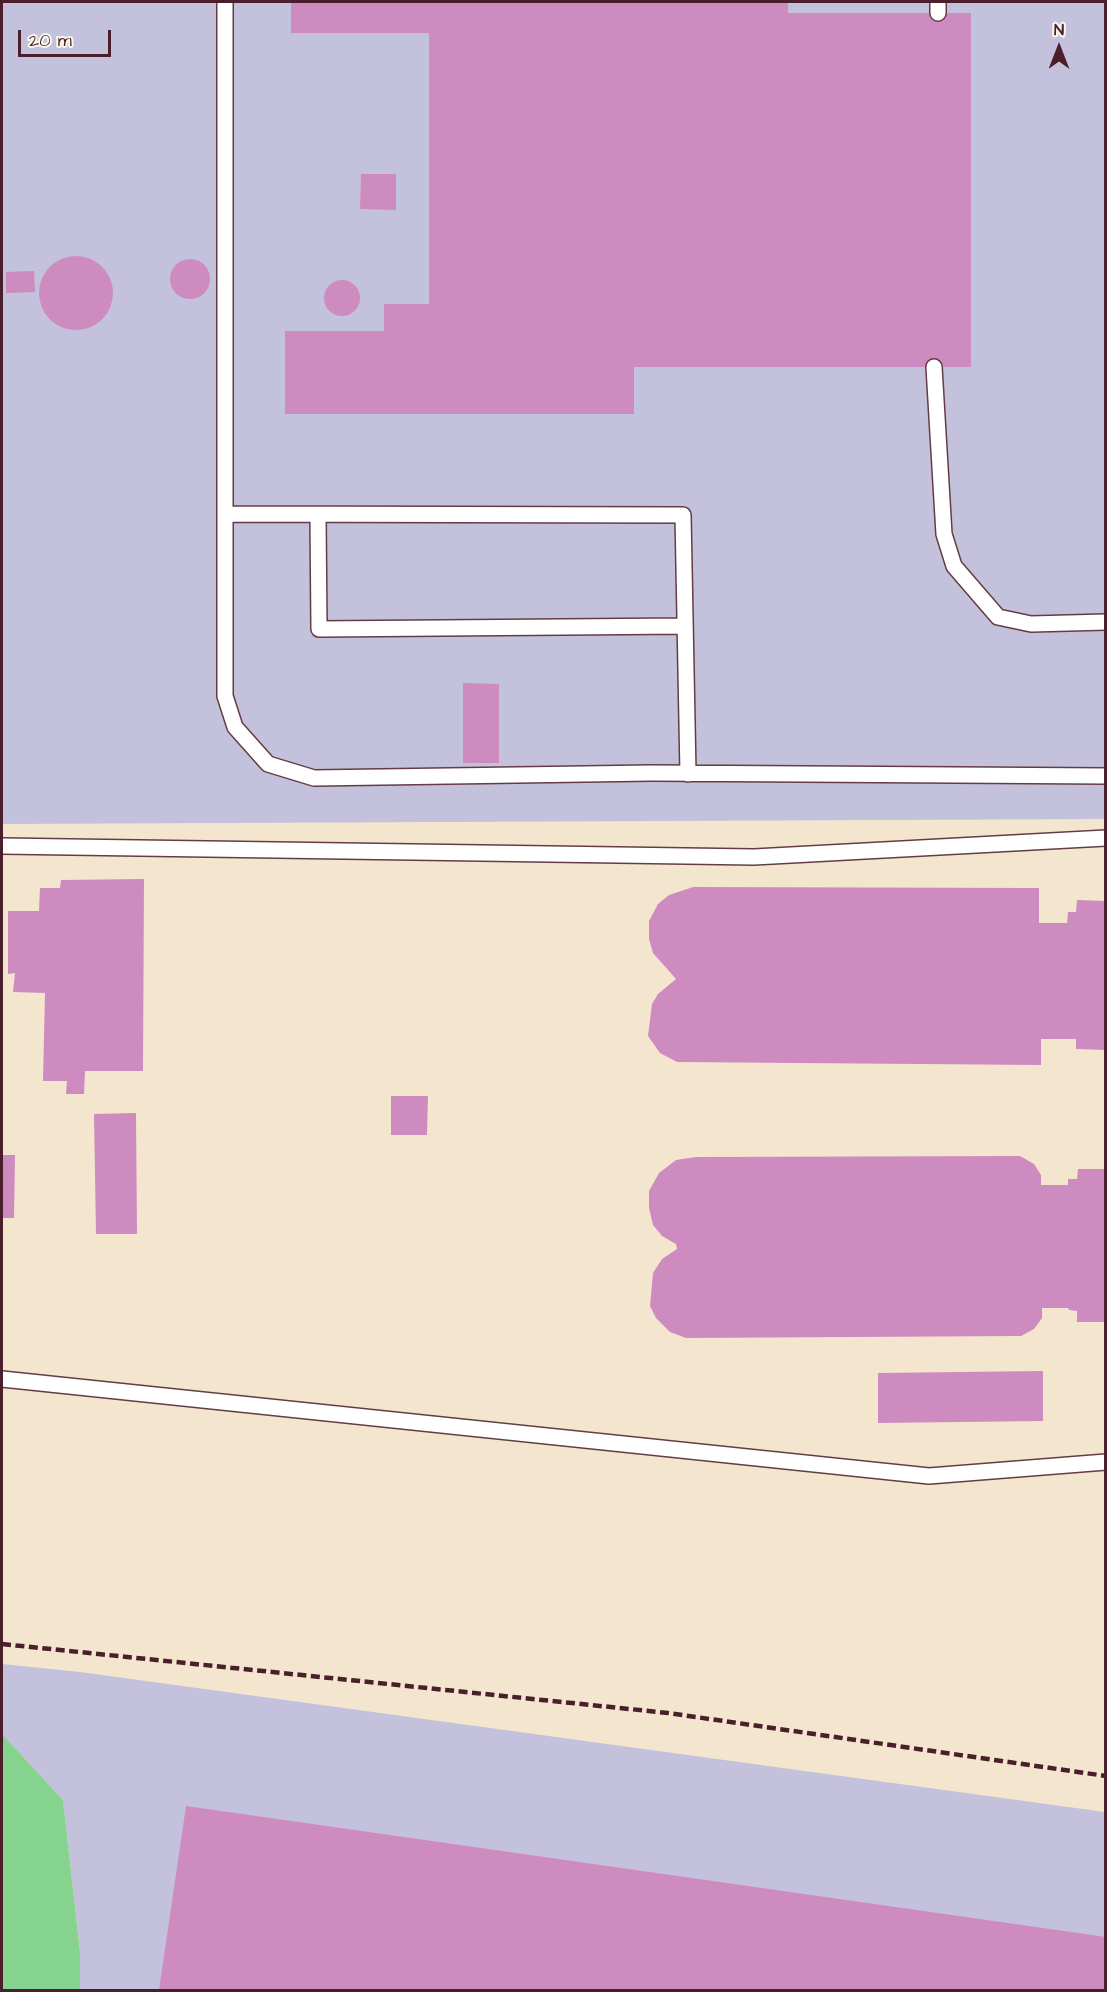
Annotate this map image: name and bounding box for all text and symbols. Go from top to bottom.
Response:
scale bar [21,18,114,56]
north arrow [1029,18,1089,78]
text: N [1054,19,1064,41]
text: 20 m [29,28,72,53]

